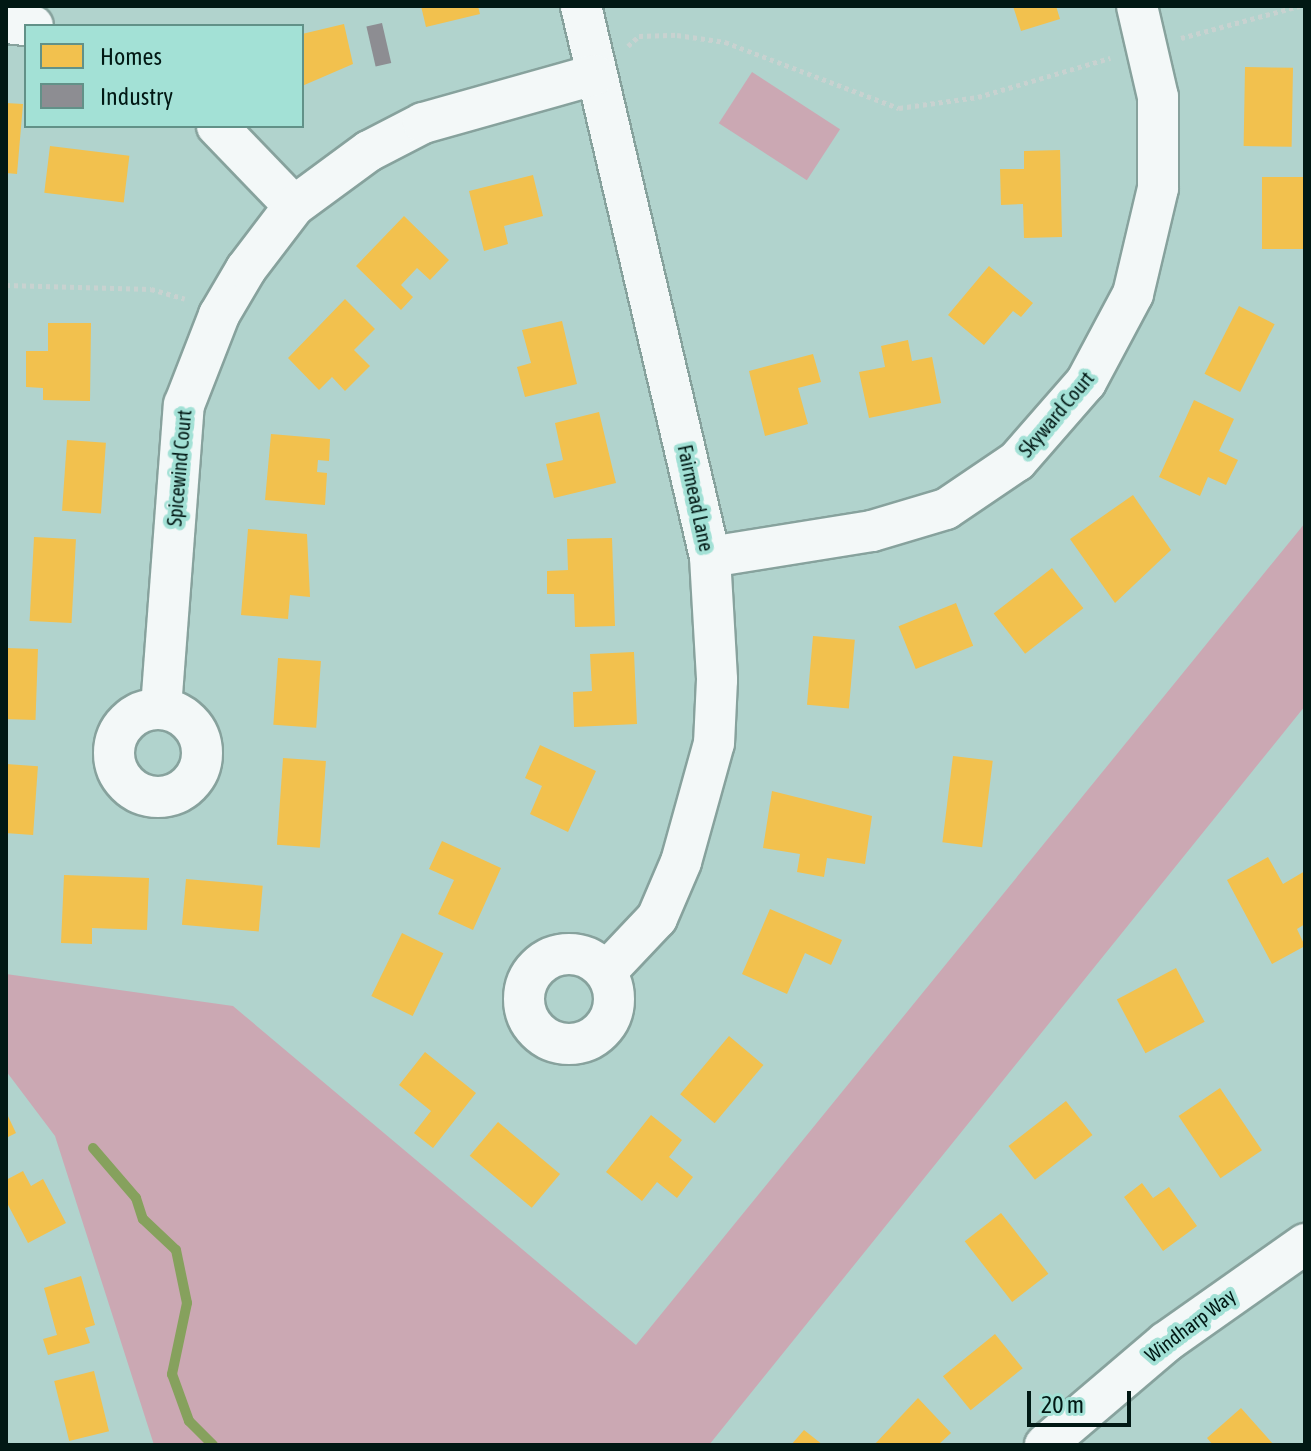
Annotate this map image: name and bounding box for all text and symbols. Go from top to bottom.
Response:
legend [24,24,304,128]
text: Homes [100,43,162,70]
text: Industry [100,83,173,110]
street label: Skyward Court [1013,366,1099,462]
street label: Spicewind Court [162,409,196,527]
street label: Fairmead Lane [673,443,719,553]
street label: Windharp Way [1140,1283,1240,1367]
scale bar [1031,1375,1135,1425]
text: 20 m [1041,1391,1084,1418]

